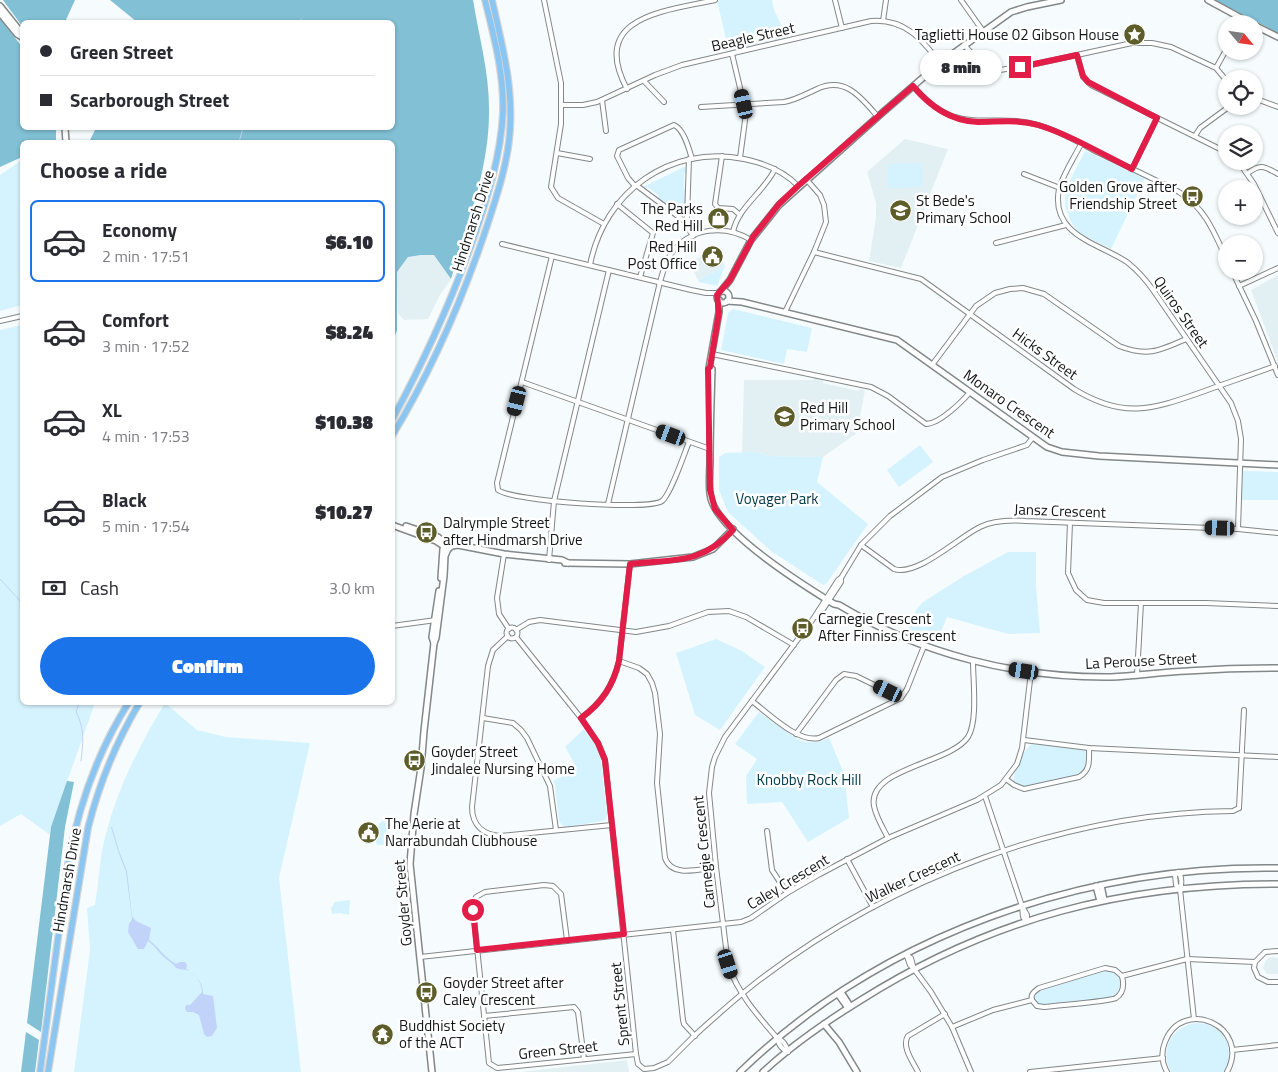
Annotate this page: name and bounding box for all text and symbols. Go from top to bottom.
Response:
north arrow [1218,15,1262,60]
map controls [1218,15,1263,280]
street label: Beagle Street [709,16,798,57]
place label: Taglietti House 02 Gibson House [915,23,1119,46]
place icon: Taglietti House 02 Gibson House [1123,23,1147,47]
text: Green Street [70,37,173,66]
callout: 8 min [920,50,1002,84]
text: 8 min [941,55,981,79]
route end [1009,56,1031,78]
button: locate [1218,70,1263,115]
text: Scarborough Street [70,85,229,114]
car [733,88,754,120]
button: layers [1218,125,1263,170]
text: Choose a ride [40,153,167,187]
street label: Hindmarsh Drive [445,167,500,275]
place label: Golden Grove after Friendship Street [1059,175,1178,215]
button: + [1218,180,1263,225]
bus stop icon: Golden Grove after Friendship Street [1181,184,1205,208]
place label: St Bede's Primary School [916,189,1011,229]
place label: The Parks Red Hill [640,197,703,237]
school or university icon: St Bede's Primary School [888,198,912,222]
shop icon: The Parks Red Hill [707,206,731,230]
text: Economy [102,215,177,244]
icon: car [42,219,87,264]
text: $6.10 [326,227,373,256]
place label: Red Hill Post Office [628,235,697,275]
button: − [1218,235,1263,280]
text: 2 min · 17:51 [102,244,190,268]
public building icon: Red Hill Post Office [701,244,725,268]
street label: Quiros Street [1148,271,1215,353]
text: Comfort [102,305,169,334]
icon: car [42,309,87,354]
text: $8.24 [326,317,373,346]
street label: Hicks Street [1008,322,1083,386]
text: 3 min · 17:52 [102,334,190,358]
street label: Monaro Crescent [959,363,1060,444]
car [506,385,527,417]
text: XL [102,395,122,424]
place label: Red Hill Primary School [800,396,895,436]
icon: car [42,399,87,444]
school or university icon: Red Hill Primary School [772,405,796,429]
text: $10.38 [315,407,373,436]
car [654,423,687,447]
text: 4 min · 17:53 [102,424,190,448]
text: Black [102,485,147,514]
park label: Voyager Park [735,487,819,510]
icon: car [42,489,87,534]
text: $10.27 [315,497,373,526]
street label: Jansz Crescent [1014,497,1107,524]
place label: Dalrymple Street after Hindmarsh Drive [443,511,583,551]
text: 5 min · 17:54 [102,514,190,538]
bus stop icon: Dalrymple Street after Hindmarsh Drive [415,520,439,544]
car [1204,520,1235,536]
text: Cash [80,573,119,602]
icon: cash [40,574,68,602]
text: 3.0 km [329,576,375,600]
place label: Carnegie Crescent After Finniss Crescent [818,607,957,647]
bus stop icon: Carnegie Crescent After Finniss Crescent [790,616,814,640]
button: Confirm [40,637,375,695]
street label: La Perouse Street [1085,646,1198,675]
car [1008,661,1039,681]
car [871,678,904,704]
place label: Goyder Street Jindalee Nursing Home [431,740,575,780]
bus stop icon: Goyder Street Jindalee Nursing Home [403,749,427,773]
park label: Knobby Rock Hill [756,768,862,791]
street label: Carnegie Crescent [686,794,721,910]
place label: The Aerie at Narrabundah Clubhouse [385,812,537,852]
public building icon: The Aerie at Narrabundah Clubhouse [357,821,381,845]
street label: Hindmarsh Drive [46,826,87,934]
street label: Walker Crescent [862,844,965,909]
street label: Caley Crescent [742,848,834,915]
street label: Goyder Street [387,858,418,947]
route start [462,899,484,921]
car [716,947,739,981]
street label: Sprent Street [604,960,635,1047]
place label: Goyder Street after Caley Crescent [443,971,564,1011]
bus stop icon: Goyder Street after Caley Crescent [415,980,439,1004]
place label: Buddhist Society of the ACT [399,1014,505,1054]
temple icon: Buddhist Society of the ACT [371,1023,395,1047]
street label: Green Street [517,1034,599,1065]

